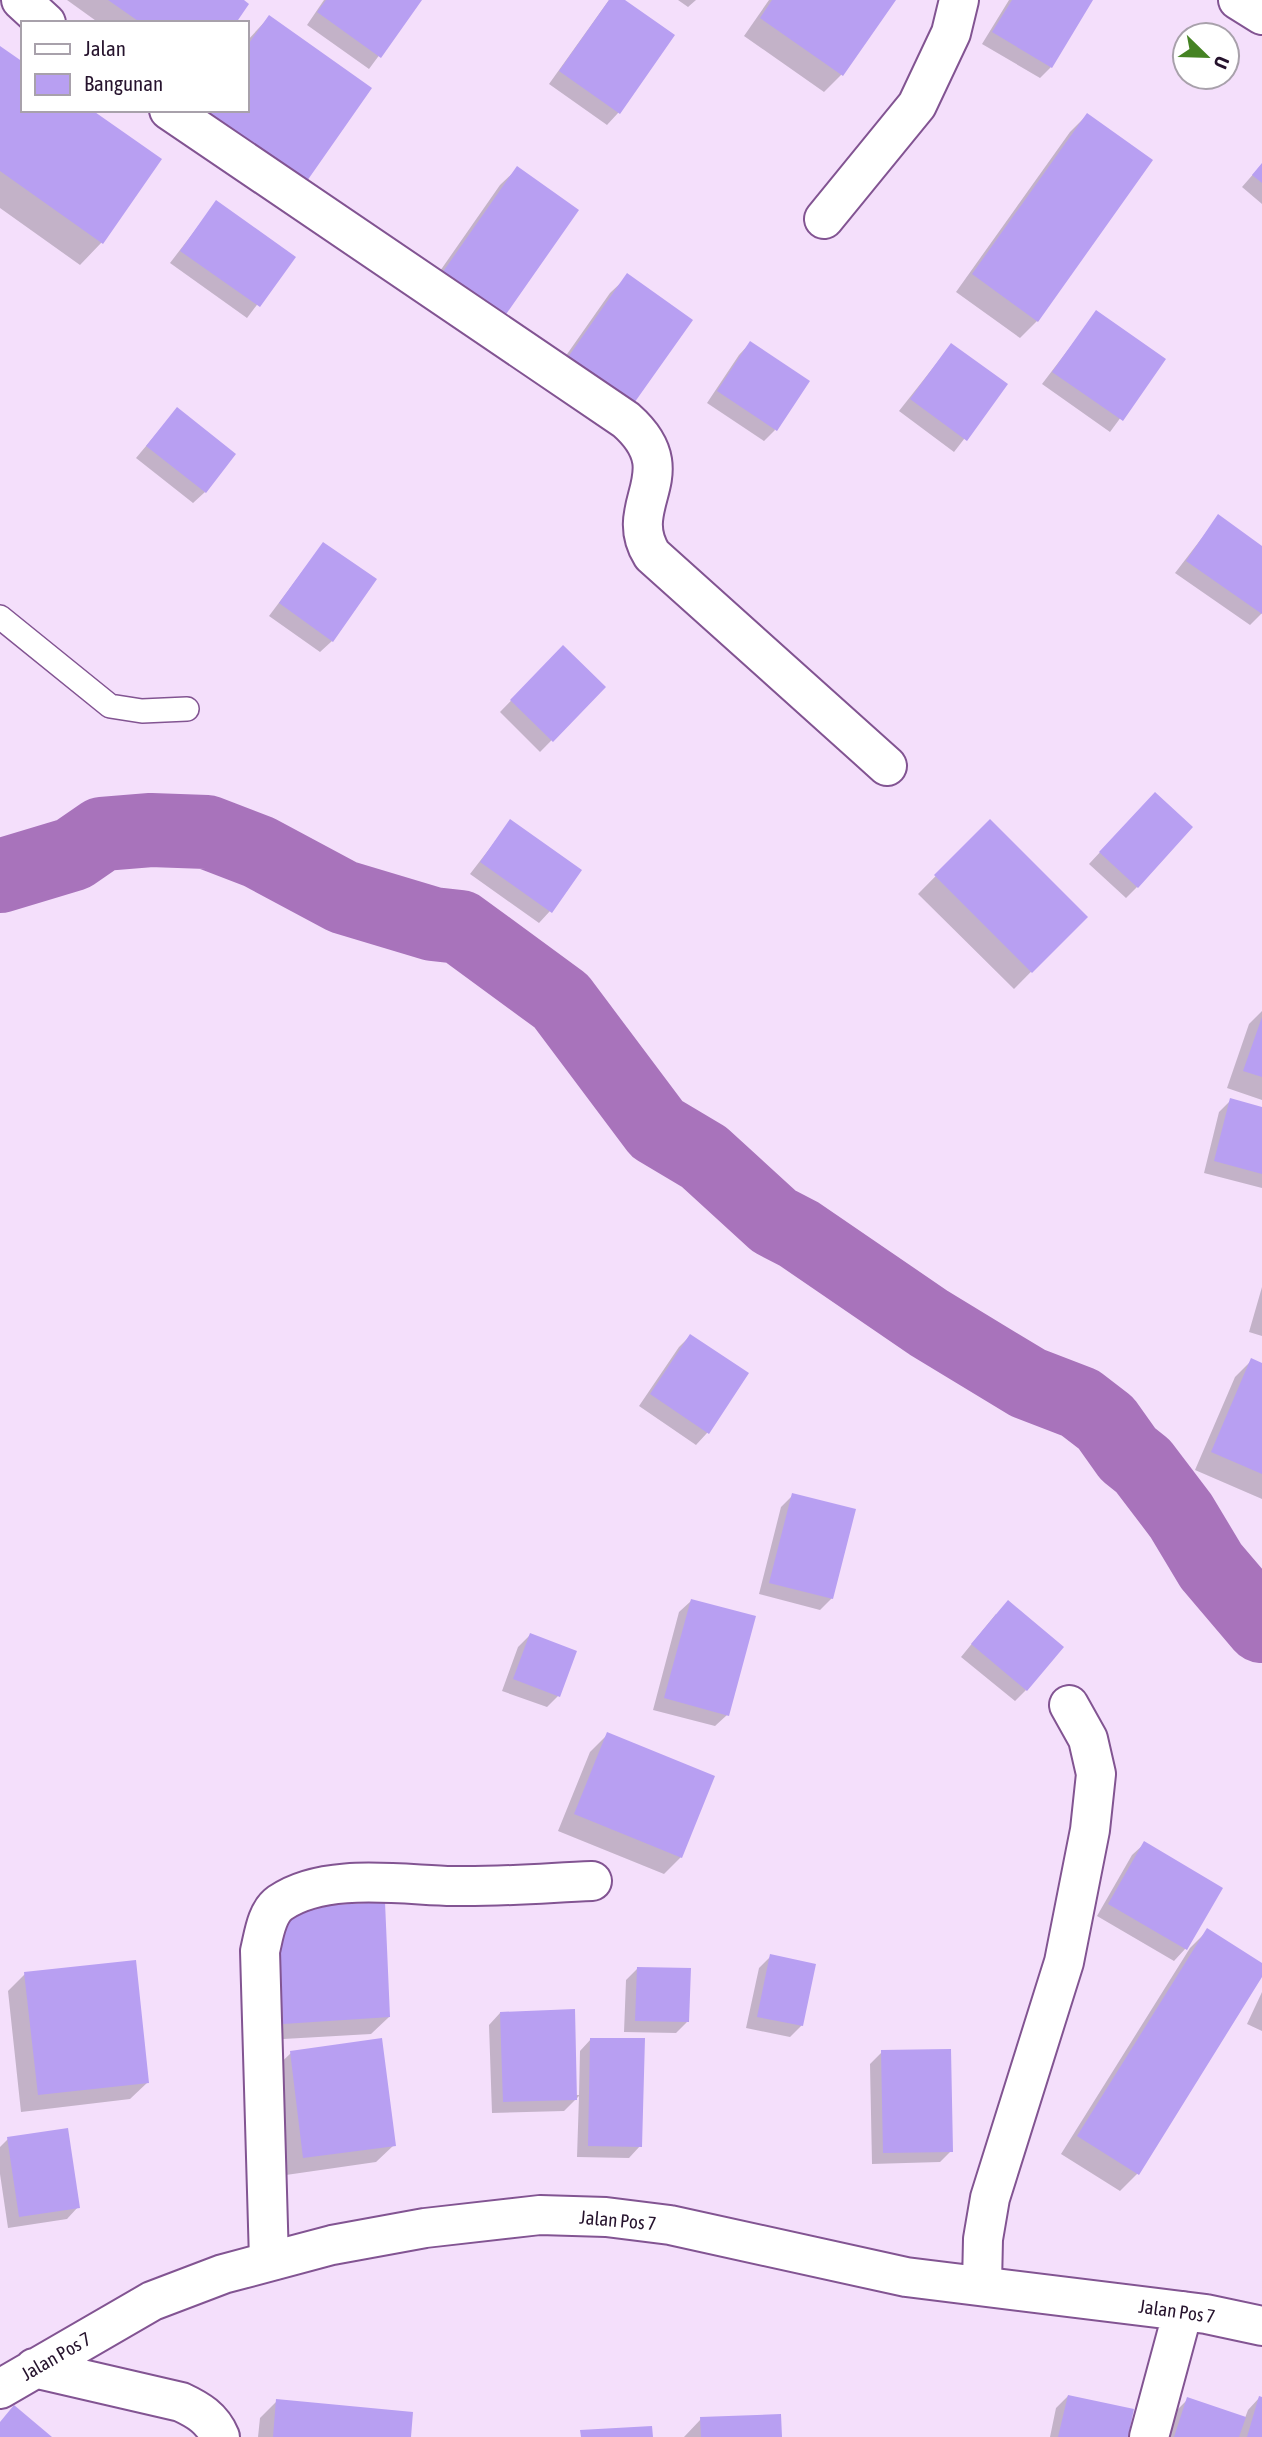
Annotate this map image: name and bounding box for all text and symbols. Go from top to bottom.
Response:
legend [21,21,248,112]
north arrow [1171,21,1241,91]
text: Jalan [84,36,126,60]
text: U [1209,53,1234,72]
text: Bangunan [84,71,163,95]
street label: Jalan Pos 7 [579,2206,657,2234]
street label: Jalan Pos 7 [1137,2295,1217,2327]
street label: Jalan Pos 7 [17,2327,95,2385]

